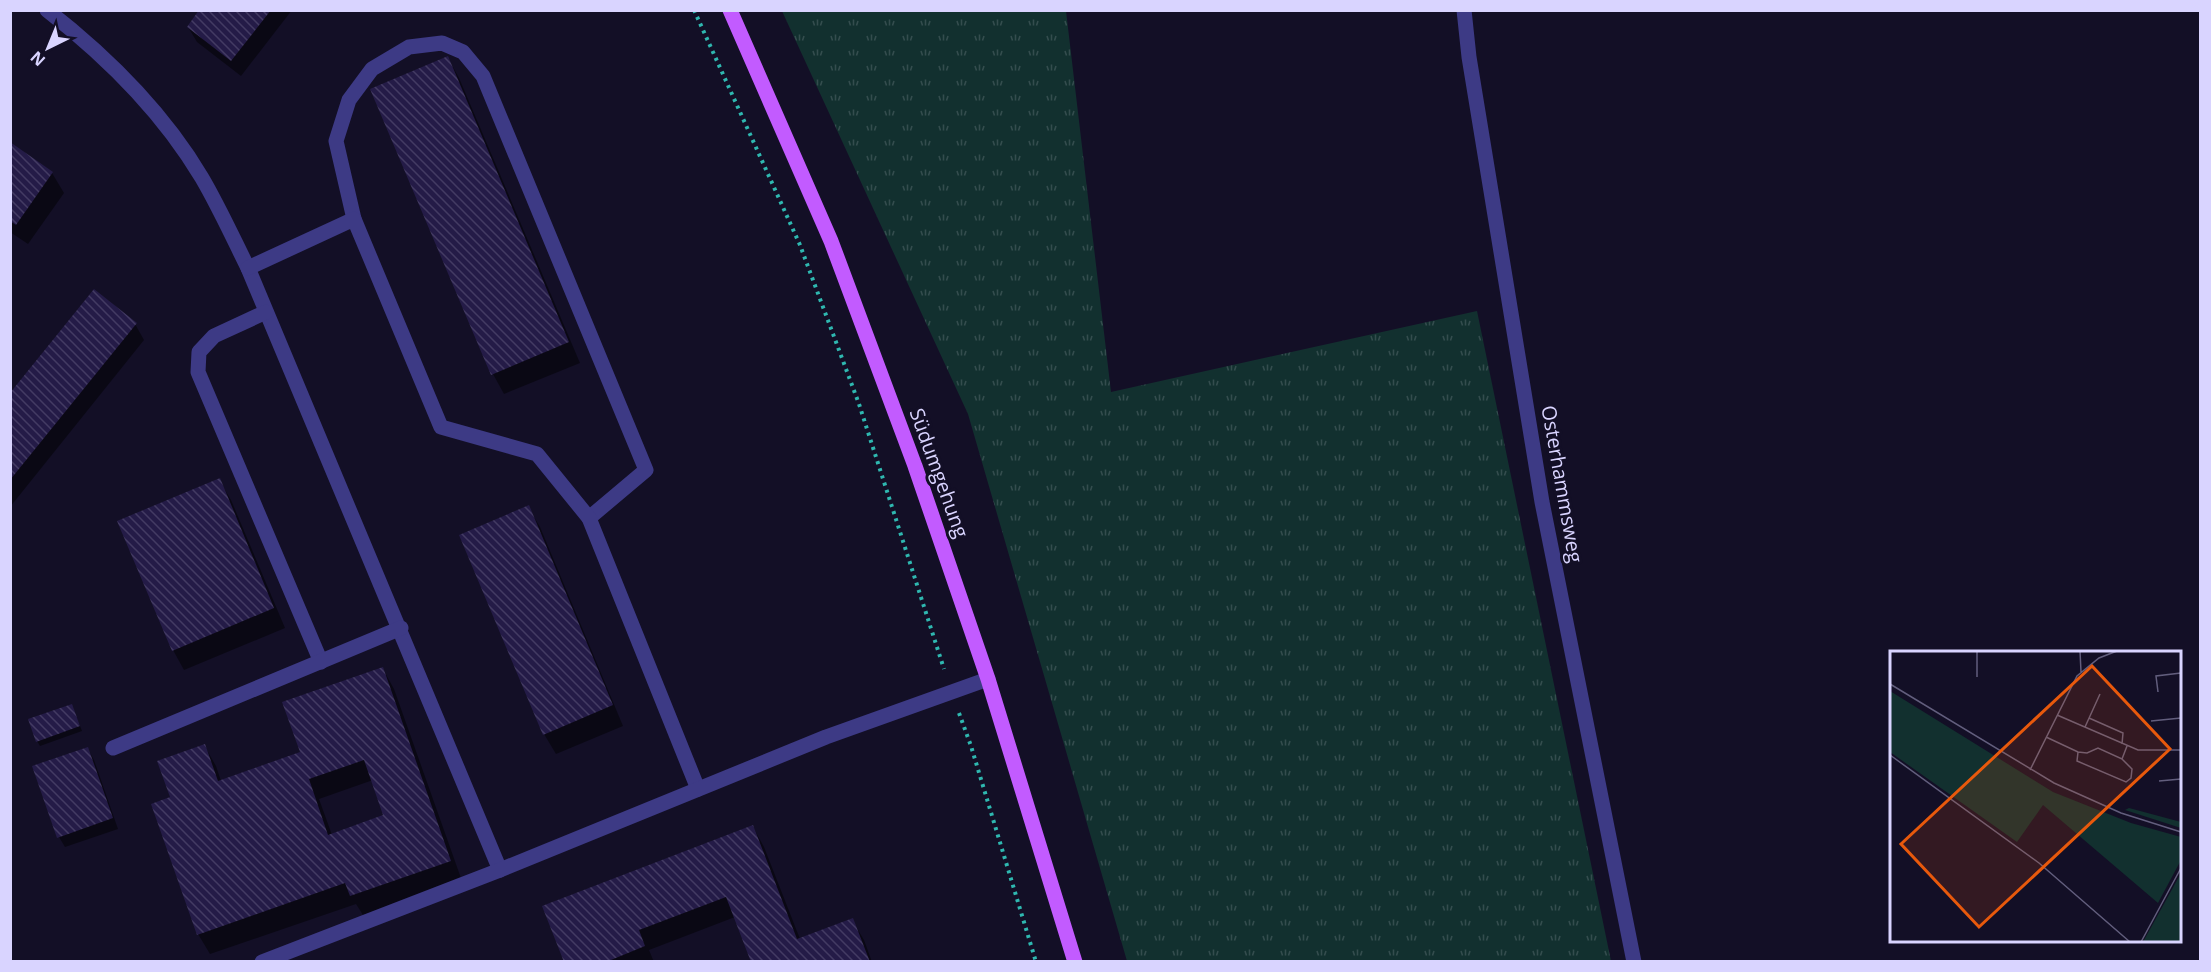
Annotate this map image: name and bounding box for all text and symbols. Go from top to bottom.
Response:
north arrow [18,18,78,78]
text: N [26,46,50,71]
street label: Osterhammsweg [1535,403,1590,565]
street label: Südumgehung [904,404,975,541]
inset map [1890,651,2181,942]

